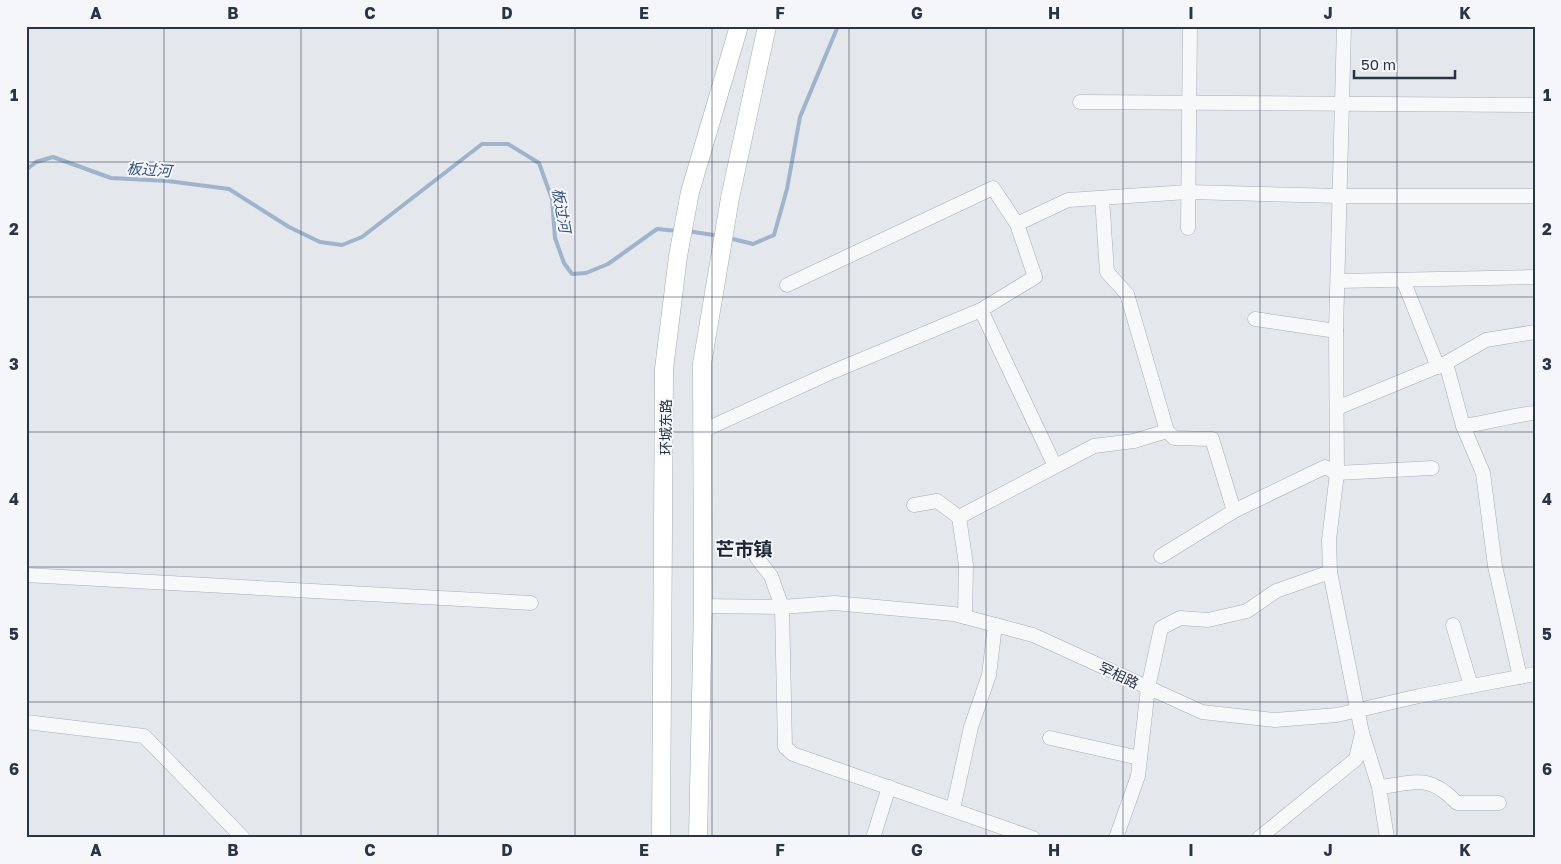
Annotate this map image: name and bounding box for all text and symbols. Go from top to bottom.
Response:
text: A [90,3,102,23]
text: B [227,3,239,23]
text: C [364,3,376,23]
text: D [501,3,513,23]
text: E [639,3,649,23]
text: F [775,3,785,23]
text: G [911,3,923,23]
text: H [1048,3,1060,23]
text: I [1188,3,1194,23]
text: J [1323,3,1333,23]
text: K [1459,3,1471,23]
scale bar [1354,48,1455,80]
text: 50 m [1361,55,1396,73]
text: 1 [10,85,18,105]
text: 1 [1543,85,1551,105]
water label: 板过河 [126,158,175,180]
water label: 板过河 [549,186,575,237]
text: 2 [9,219,19,239]
text: 2 [1542,219,1552,239]
text: 3 [9,354,19,374]
text: 3 [1542,354,1552,374]
street label: 环城东路 [657,399,674,455]
text: 4 [9,489,19,509]
text: 4 [1542,489,1552,509]
district label: 芒市镇 [715,537,773,560]
text: 5 [9,624,19,644]
text: 5 [1542,624,1552,644]
street label: 罕相路 [1096,658,1142,692]
text: 6 [9,759,19,779]
text: 6 [1542,759,1552,779]
text: A [90,840,102,860]
text: B [227,840,239,860]
text: C [364,840,376,860]
text: D [501,840,513,860]
text: E [639,840,649,860]
text: F [775,840,785,860]
text: G [911,840,923,860]
text: H [1048,840,1060,860]
text: I [1188,840,1194,860]
text: J [1323,840,1333,860]
text: K [1459,840,1471,860]

